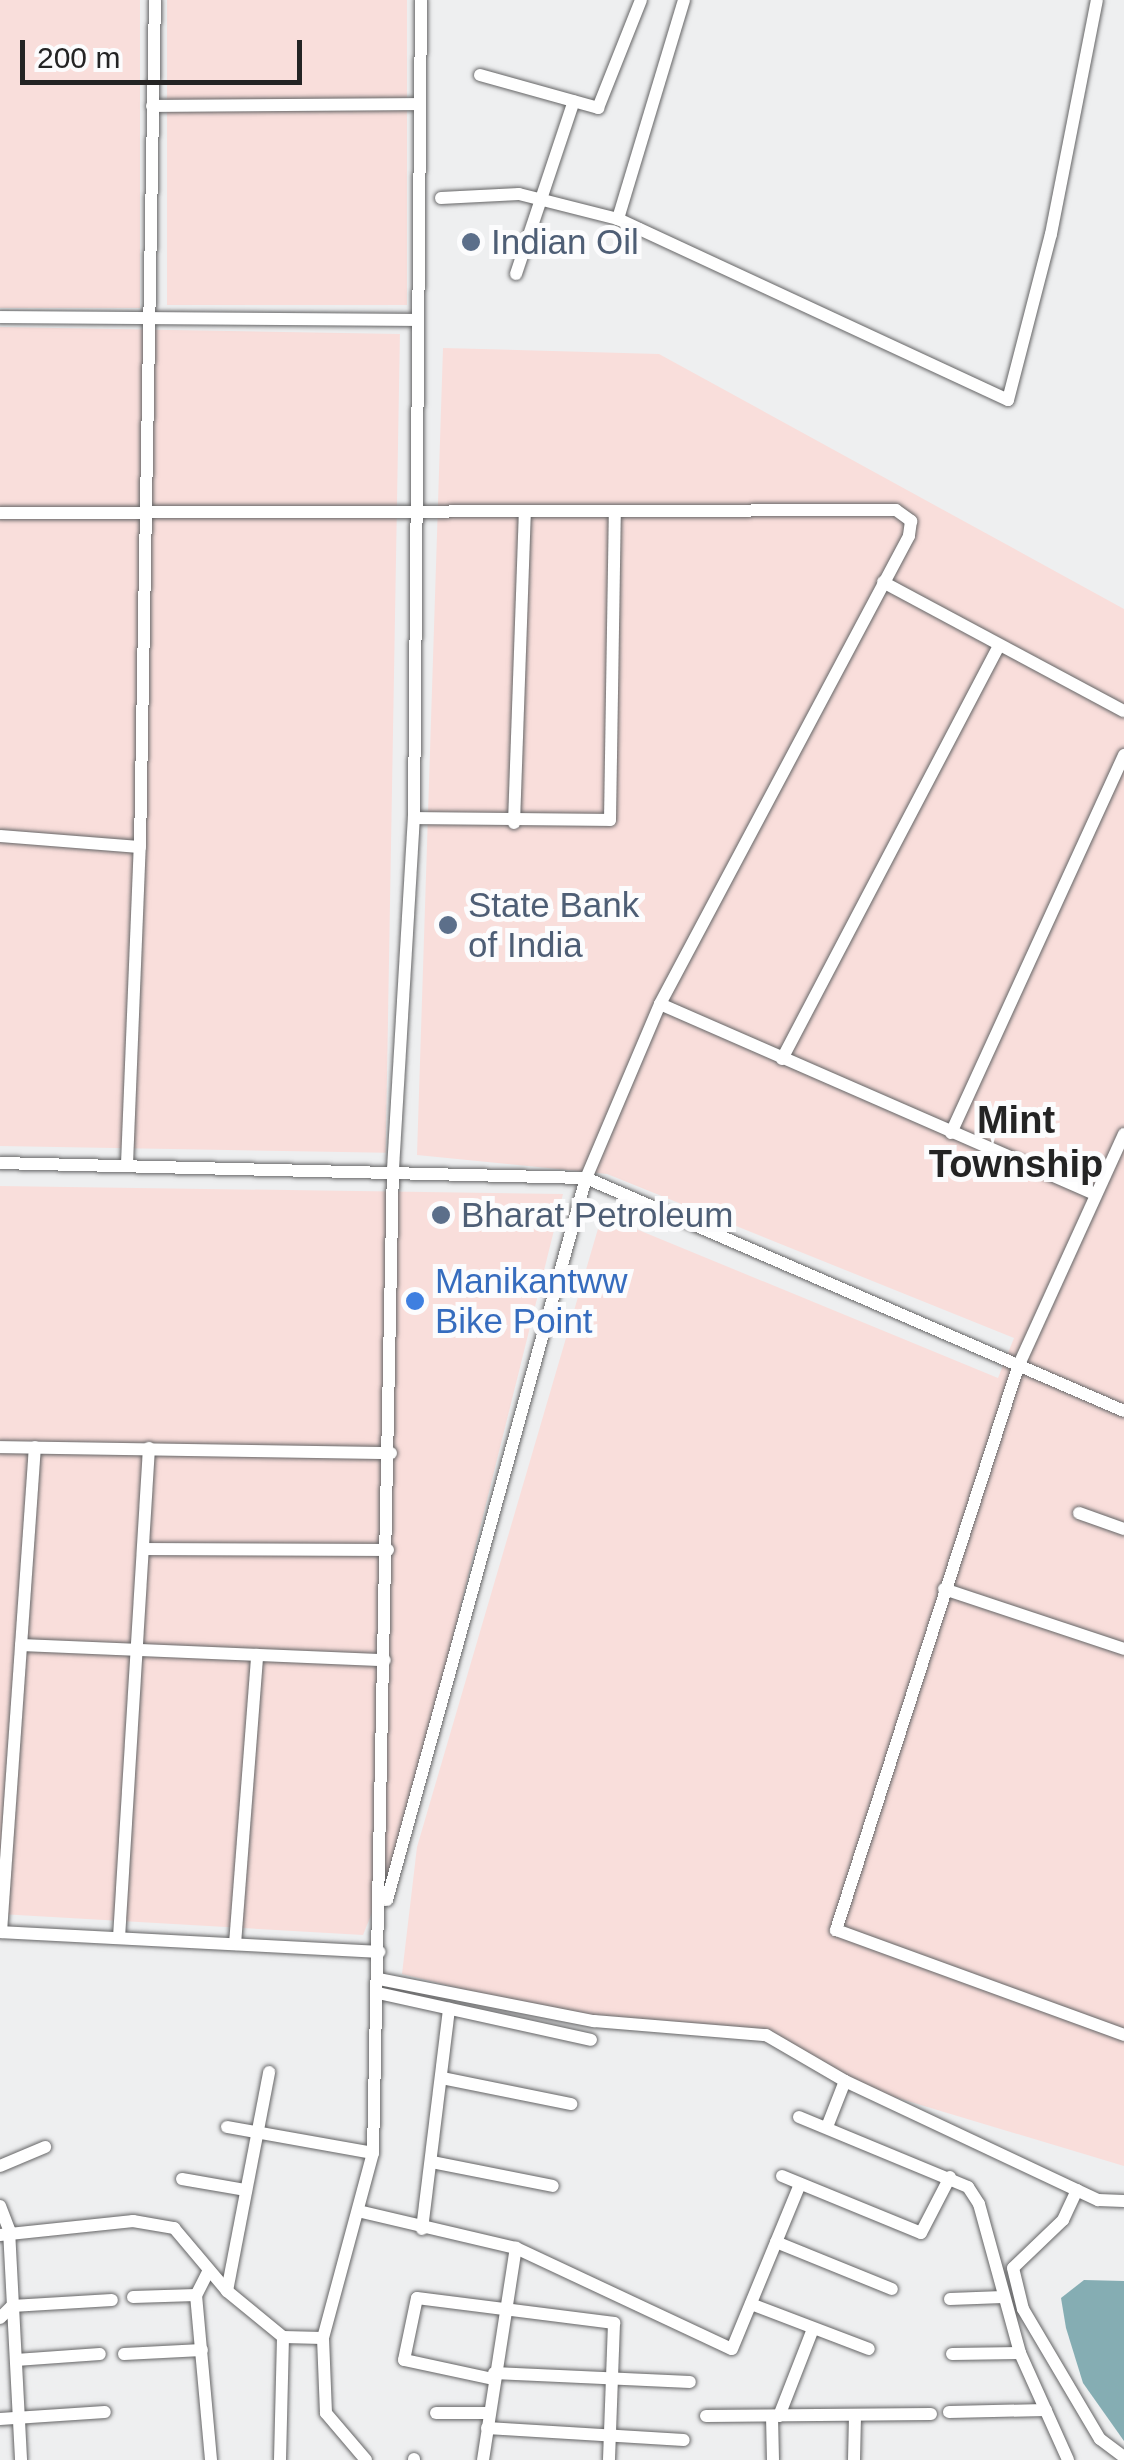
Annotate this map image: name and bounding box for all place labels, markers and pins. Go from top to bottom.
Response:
place label: Indian Oil [491,221,639,263]
marker: Indian Oil [460,231,482,253]
place label: State Bank of India [468,884,639,966]
marker: State Bank of India [437,914,459,936]
place label: Bharat Petroleum [461,1194,733,1236]
marker: Bharat Petroleum [430,1204,452,1226]
place label: Manikantww Bike Point [435,1260,628,1342]
marker: Manikantww Bike Point [404,1290,426,1312]

